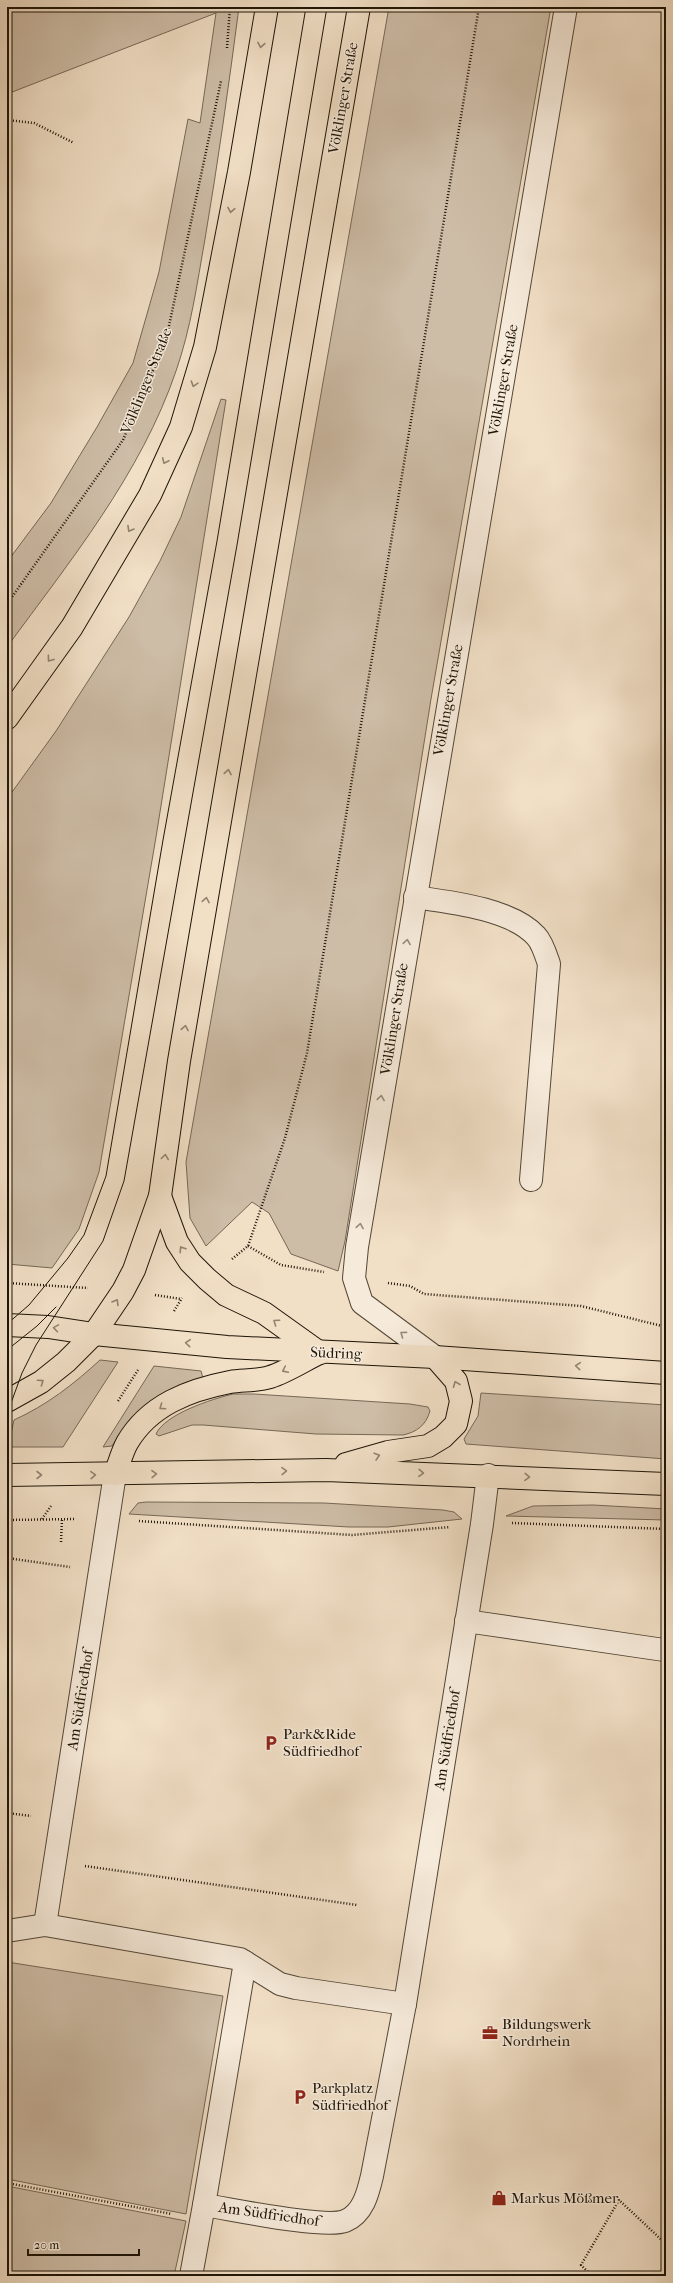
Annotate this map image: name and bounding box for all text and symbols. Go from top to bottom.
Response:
street label: Völklinger Straße [324,40,362,156]
one-way arrow [257,42,265,49]
one-way arrow [228,207,236,213]
street label: Völklinger Straße [484,322,522,438]
street label: Völklinger Straße [116,325,176,438]
one-way arrow [190,380,199,387]
one-way arrow [162,458,170,465]
one-way arrow [128,525,135,532]
street label: Völklinger Straße [429,642,467,758]
one-way arrow [47,655,54,662]
one-way arrow [223,769,232,775]
one-way arrow [202,897,210,903]
one-way arrow [402,939,411,945]
street label: Völklinger Straße [376,961,412,1077]
one-way arrow [180,1025,188,1032]
one-way arrow [377,1094,385,1101]
one-way arrow [160,1154,169,1160]
one-way arrow [355,1223,364,1229]
one-way arrow [179,1246,187,1253]
one-way arrow [112,1299,119,1306]
one-way arrow [274,1320,281,1327]
one-way arrow [53,1324,59,1333]
one-way arrow [401,1332,408,1339]
one-way arrow [185,1339,191,1348]
street label: Südring [310,1343,363,1363]
one-way arrow [575,1361,581,1370]
one-way arrow [281,1365,289,1373]
one-way arrow [37,1379,44,1387]
one-way arrow [452,1380,460,1387]
one-way arrow [159,1402,166,1409]
one-way arrow [374,1452,380,1460]
one-way arrow [281,1467,287,1475]
one-way arrow [418,1469,424,1477]
one-way arrow [151,1470,157,1478]
one-way arrow [36,1471,42,1479]
one-way arrow [90,1471,96,1479]
one-way arrow [524,1473,530,1481]
street label: Am Südfriedhof [63,1645,97,1753]
street label: Am Südfriedhof [430,1685,464,1793]
place label: Park&Ride Südfriedhof [283,1725,362,1760]
parking icon: Park&Ride Südfriedhof [262,1734,280,1752]
place label: Bildungswerk Nordrhein [502,2015,592,2050]
office icon: Bildungswerk Nordrhein [481,2024,499,2042]
place label: Parkplatz Südfriedhof [312,2079,391,2114]
parking icon: Parkplatz Südfriedhof [291,2088,309,2106]
shop icon: Markus Mößmer [490,2189,508,2207]
place label: Markus Mößmer [511,2189,619,2207]
street label: Am Südfriedhof [216,2198,324,2230]
scale bar [28,2231,139,2257]
text: 20 m [34,2238,59,2252]

